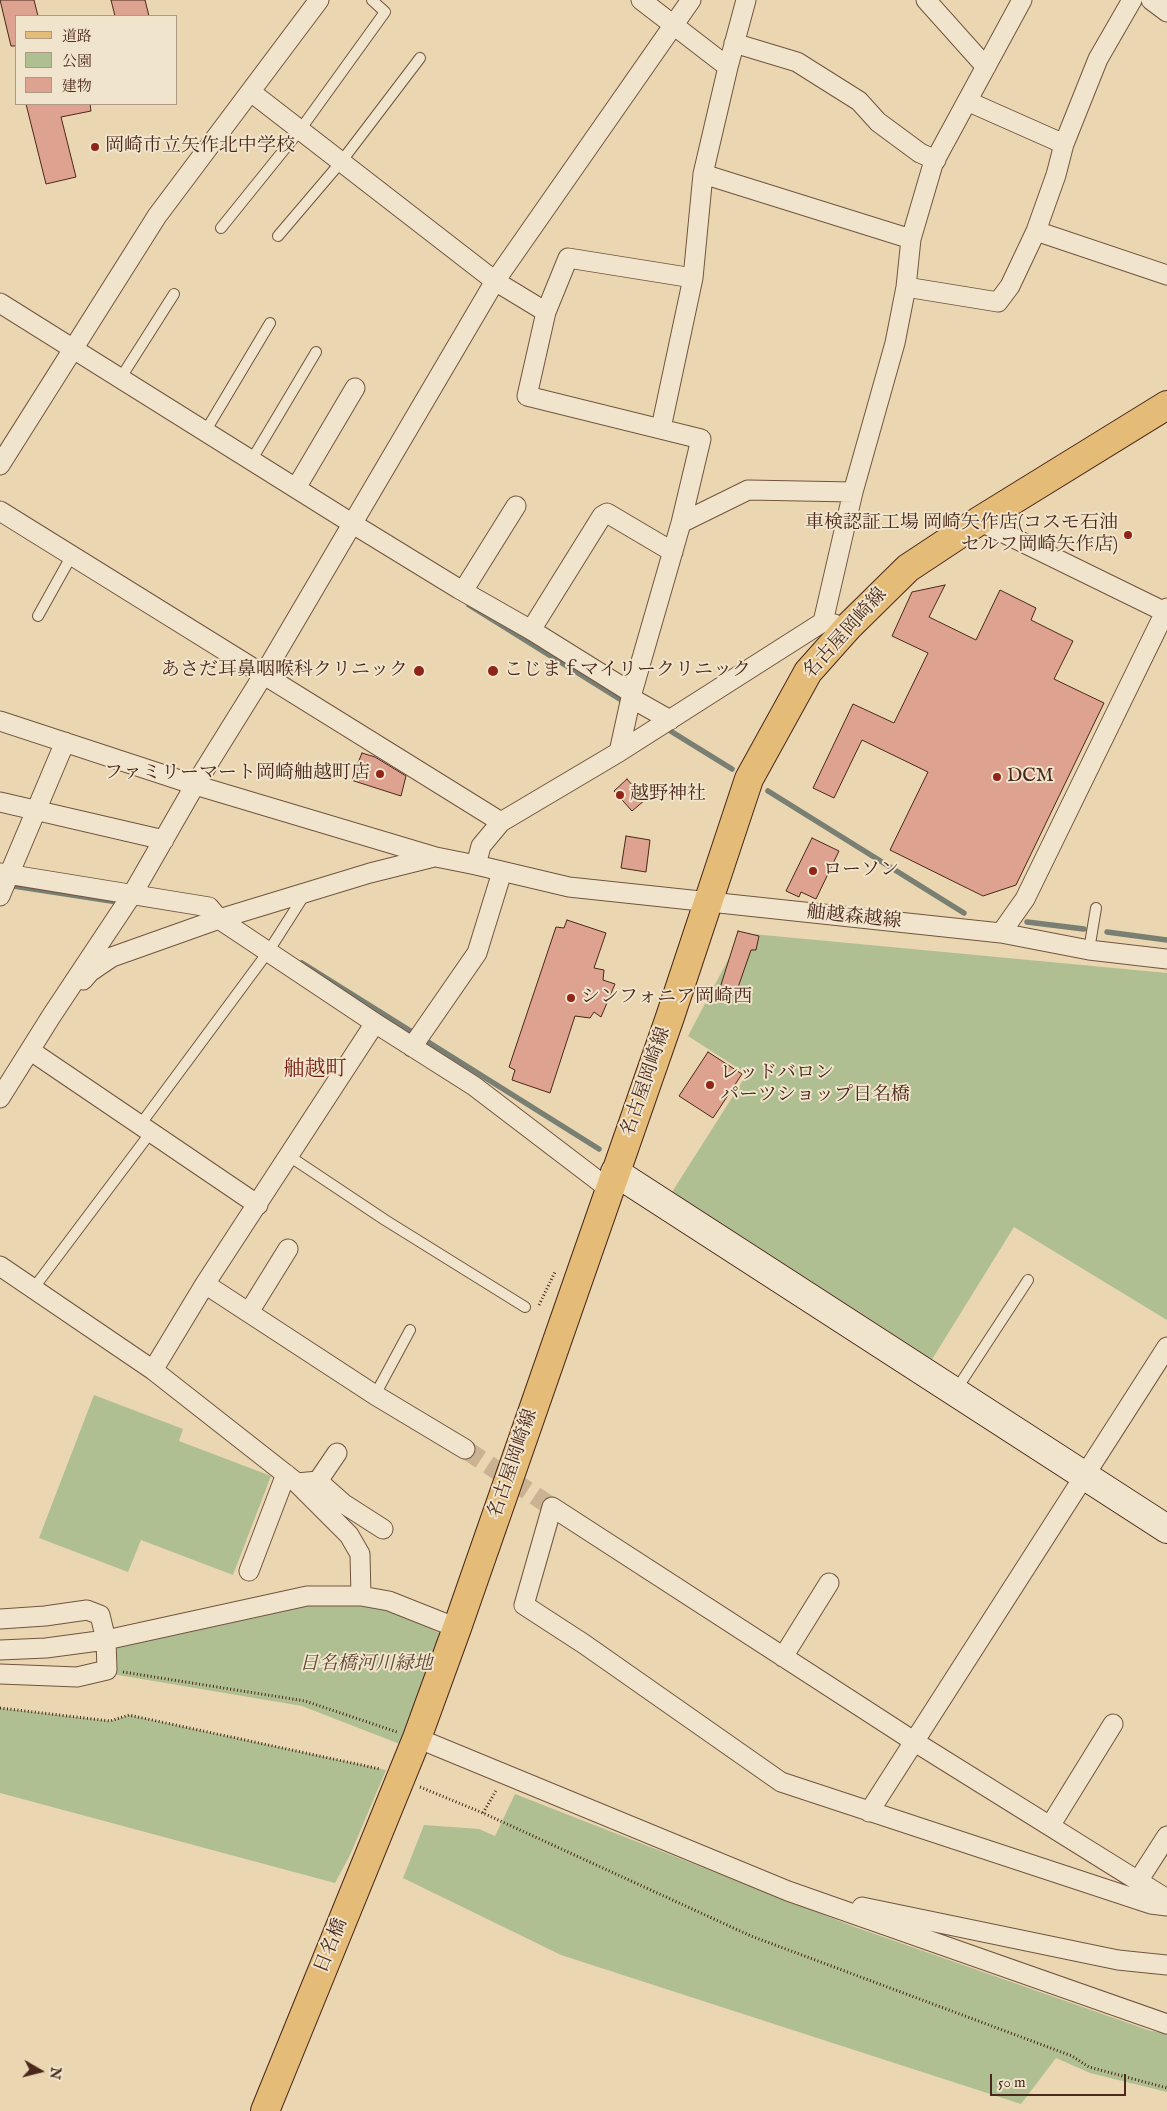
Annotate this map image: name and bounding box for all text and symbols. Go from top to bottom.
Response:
legend [15,15,178,105]
text: 道路 [62,27,92,46]
text: 公園 [62,52,92,71]
text: 建物 [62,77,92,96]
place label: 岡崎市立矢作北中学校 [105,136,295,158]
marker: 岡崎市立矢作北中学校 [89,141,101,153]
place label: 車検認証工場 岡崎矢作店(コスモ石油 セルフ岡崎矢作店) [805,513,1118,557]
marker: 車検認証工場 岡崎矢作店(コスモ石油 セルフ岡崎矢作店) [1122,529,1134,541]
street label: 名古屋岡崎線 [799,584,893,684]
place label: あさだ耳鼻咽喉科クリニック [161,660,408,682]
place label: こじまｆマイリークリニック [504,660,751,682]
marker: あさだ耳鼻咽喉科クリニック [412,664,426,678]
marker: こじまｆマイリークリニック [486,664,500,678]
place label: ファミリーマート岡崎舳越町店 [104,763,370,785]
place label: DCM [1007,766,1054,788]
marker: ファミリーマート岡崎舳越町店 [374,768,386,780]
marker: DCM [991,771,1003,783]
place label: 越野神社 [630,784,706,806]
marker: 越野神社 [614,789,626,801]
place label: ローソン [823,860,899,882]
marker: ローソン [807,865,819,877]
street label: 舳越森越線 [806,902,902,934]
place label: シンフォニア岡崎西 [581,987,752,1009]
marker: シンフォニア岡崎西 [565,992,577,1004]
street label: 名古屋岡崎線 [618,1024,676,1140]
district label: 舳越町 [284,1058,346,1084]
place label: レッドバロン パーツショップ日名橋 [720,1063,910,1107]
marker: レッドバロン パーツショップ日名橋 [704,1079,716,1091]
street label: 名古屋岡崎線 [485,1406,543,1522]
park label: 日名橋河川緑地 [300,1654,432,1676]
street label: 日名橋 [311,1915,353,1977]
north arrow [15,2046,65,2096]
scale bar [992,2064,1128,2096]
text: N [45,2066,65,2080]
text: 50 m [998,2073,1026,2092]

